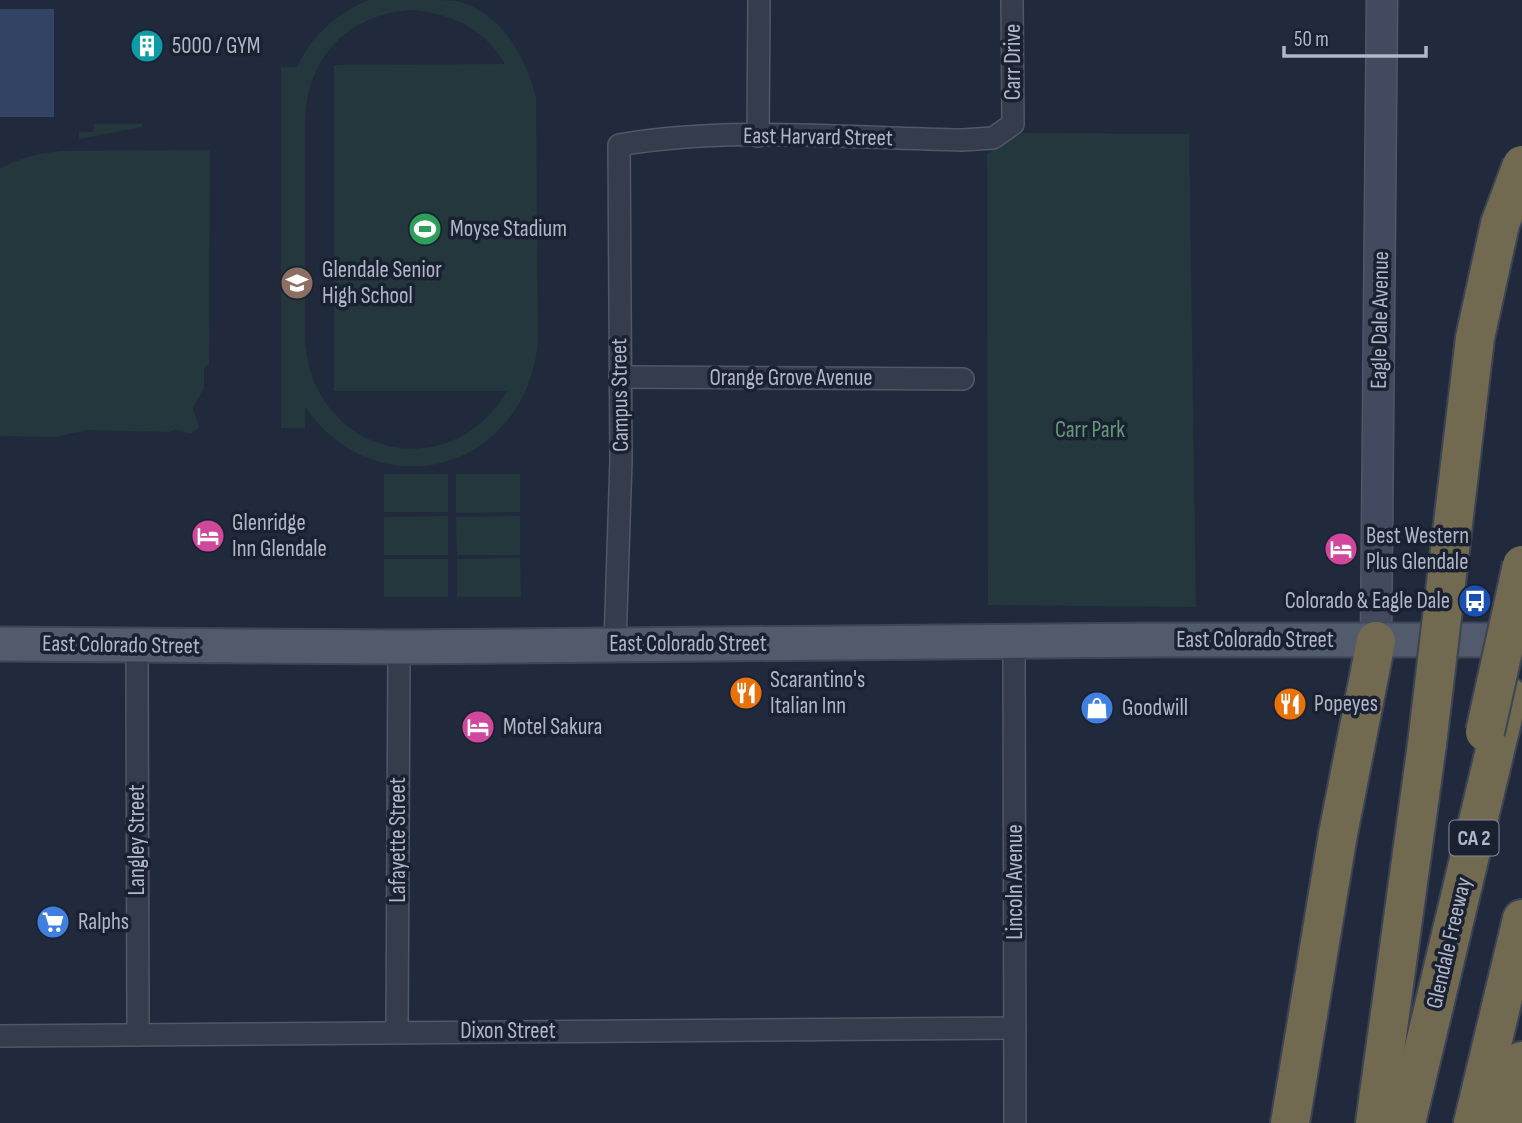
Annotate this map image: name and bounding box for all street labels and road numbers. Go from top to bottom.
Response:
street label: Carr Drive [999,24,1027,100]
street label: East Harvard Street [743,122,893,152]
street label: Eagle Dale Avenue [1365,251,1395,389]
street label: Campus Street [605,338,635,452]
street label: Orange Grove Avenue [709,364,873,392]
street label: East Colorado Street [1176,626,1334,654]
street label: East Colorado Street [42,630,200,660]
street label: East Colorado Street [609,630,767,658]
street label: Lafayette Street [384,777,412,903]
street label: Langley Street [123,785,151,895]
road number: CA 2 [1450,820,1498,856]
street label: Lincoln Avenue [1001,824,1029,940]
street label: Glendale Freeway [1420,874,1478,1011]
street label: Dixon Street [460,1017,556,1045]

